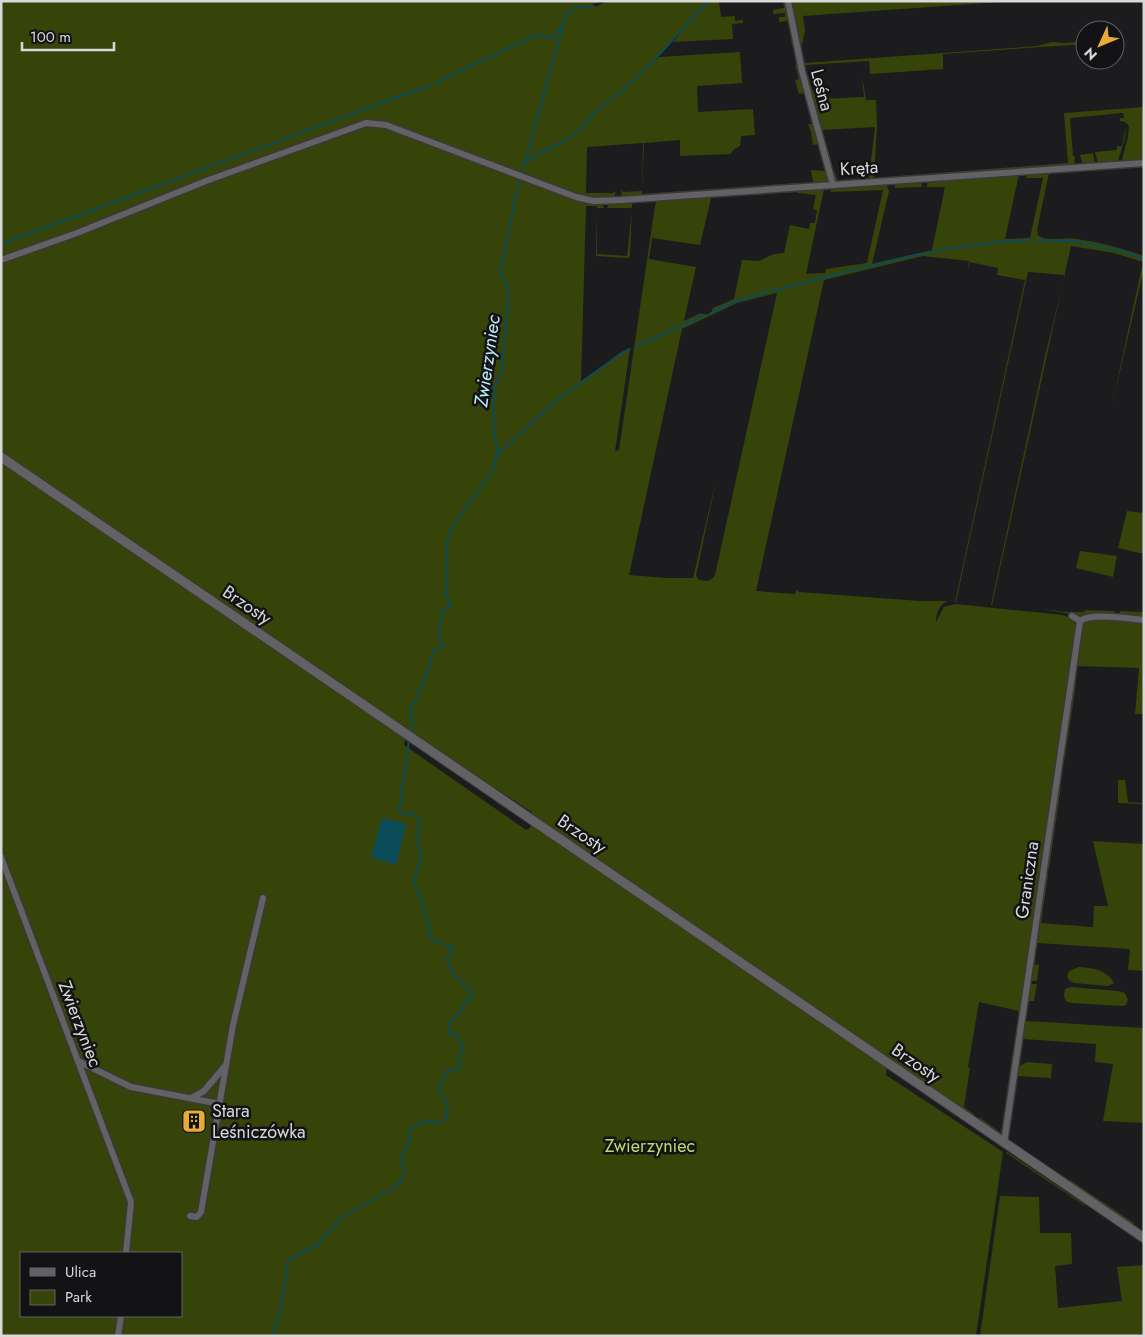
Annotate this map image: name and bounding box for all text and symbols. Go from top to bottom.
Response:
scale bar [22,20,115,52]
north arrow [1075,20,1125,70]
text: 100 m [30,26,71,48]
text: N [1080,43,1102,65]
street label: Leśna [804,66,840,114]
street label: Kręta [839,154,879,182]
water label: Zwierzyniec [467,313,507,410]
street label: Brzosty [217,579,277,631]
street label: Brzosty [552,808,612,860]
street label: Graniczna [1009,840,1045,920]
street label: Zwierzyniec [52,977,108,1071]
street label: Brzosty [886,1037,946,1089]
place label: Stara Leśniczówka [212,1098,306,1145]
building icon: Stara Leśniczówka [181,1108,207,1134]
park label: Zwierzyniec [605,1133,695,1159]
legend [20,1252,182,1317]
text: Ulica [65,1261,96,1283]
text: Park [65,1286,92,1308]

